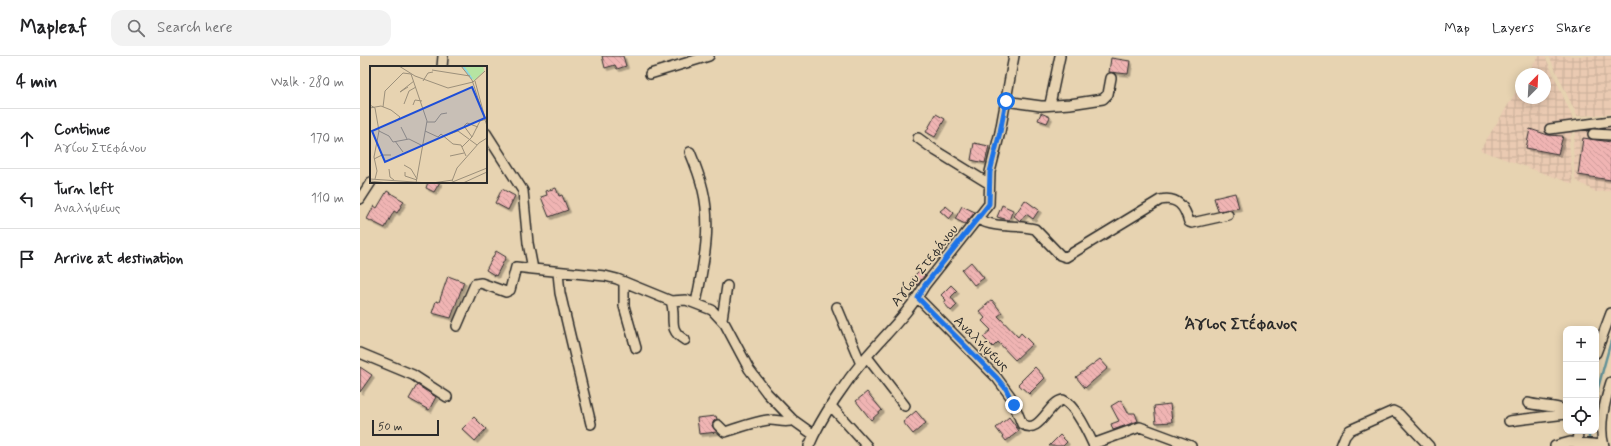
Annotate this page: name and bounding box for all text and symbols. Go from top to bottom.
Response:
search box [111,10,391,46]
text: Mapleaf [20,15,87,40]
icon: search [125,17,147,39]
text: Search here [157,18,233,38]
text: Map [1444,19,1470,37]
text: Layers [1492,19,1534,37]
text: Share [1556,19,1591,37]
inset map [370,66,487,183]
north arrow [1515,68,1551,104]
text: 4 min [16,71,57,93]
text: Walk · 280 m [271,74,344,91]
route start [997,92,1015,110]
text: Continue [54,120,110,140]
icon: ahead [16,128,38,150]
text: 170 m [310,130,344,147]
text: Αγίου Στεφάνου [54,140,146,157]
text: Turn left [54,180,114,200]
icon: left [16,188,38,210]
text: 110 m [311,190,344,207]
text: Αναλήψεως [54,200,121,217]
street label: Αγίου Στεφάνου [887,221,962,310]
icon: arrive [16,248,38,270]
text: Arrive at destination [54,249,183,269]
street label: Αναλήψεως [950,312,1013,375]
district label: Άγιος Στέφανος [1185,313,1297,335]
map controls [1563,326,1599,434]
button: + [1563,326,1599,362]
button: − [1563,362,1599,398]
route end [1005,396,1023,414]
button: locate [1563,398,1599,434]
scale bar [372,418,439,437]
text: 50 m [378,420,403,434]

